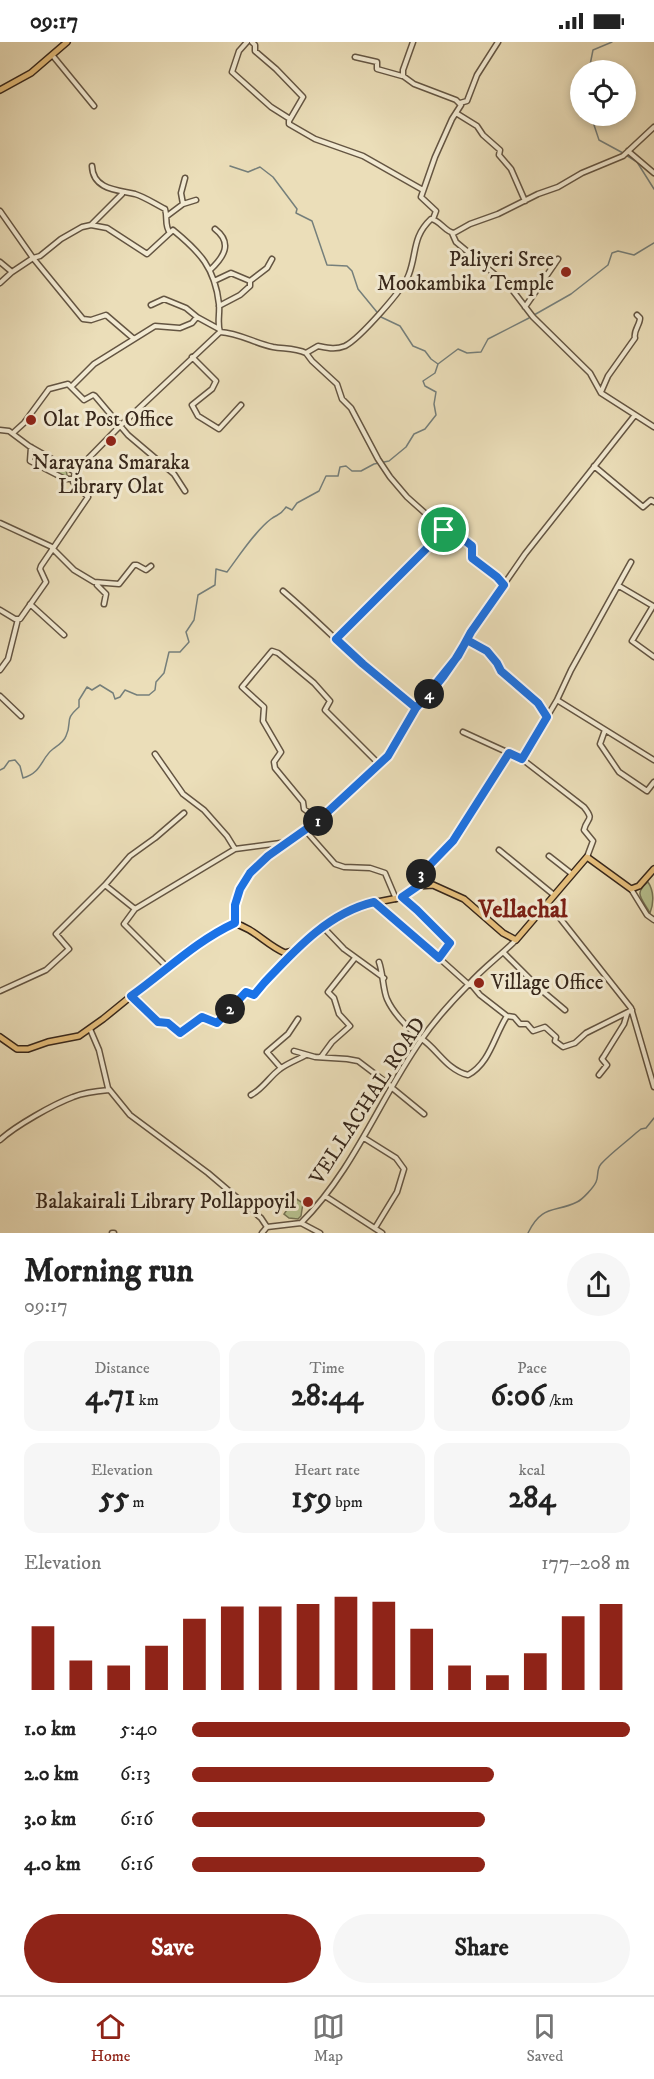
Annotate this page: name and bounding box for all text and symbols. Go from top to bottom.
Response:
text: 09:17 [30,8,78,35]
map controls [570,60,636,126]
button: locate [570,60,636,126]
place label: Paliyeri Sree Mookambika Temple [377,247,554,297]
marker: Paliyeri Sree Mookambika Temple [559,265,573,279]
place label: Olat Post Office [43,407,174,433]
marker: Olat Post Office [24,413,38,427]
marker: Narayana Smaraka Library Olat [104,434,118,448]
place label: Narayana Smaraka Library Olat [32,450,190,500]
pin [418,504,469,555]
icon: arrive [427,513,460,546]
pin: 4 [414,679,444,709]
text: 4 [424,684,434,704]
pin: 1 [303,806,333,836]
text: 1 [315,811,321,831]
pin: 3 [406,859,436,889]
text: 3 [418,864,424,884]
district label: Vellachal [478,895,568,925]
place label: Village Office [490,970,604,996]
marker: Village Office [472,976,486,990]
pin: 2 [215,994,245,1024]
text: 2 [226,999,234,1019]
street label: VELLACHAL ROAD [304,1013,432,1190]
place label: Balakairali Library Pollappoyil [35,1189,297,1215]
marker: Balakairali Library Pollappoyil [301,1195,315,1209]
text: Morning run [24,1251,193,1292]
button: share [567,1253,630,1316]
text: 09:17 [24,1294,68,1319]
text: Distance [94,1358,150,1378]
text: Time [310,1358,344,1378]
text: Pace [517,1358,547,1378]
text: 4.71 [85,1378,135,1415]
text: 28:44 [291,1378,363,1415]
text: 6:06 [491,1378,546,1415]
text: km [135,1390,159,1410]
text: /km [546,1390,573,1410]
text: Elevation [91,1460,153,1480]
text: Heart rate [294,1460,360,1480]
text: kcal [519,1460,545,1480]
text: 55 [99,1480,129,1517]
text: 159 [291,1480,332,1517]
text: 284 [508,1480,556,1517]
text: m [129,1492,145,1512]
text: bpm [332,1492,363,1512]
text: Elevation [24,1551,101,1576]
text: 177–208 m [541,1551,630,1576]
text: 1.0 km [24,1717,76,1742]
text: 5:40 [120,1717,157,1742]
text: 2.0 km [24,1762,79,1787]
text: 6:13 [120,1762,150,1787]
text: 3.0 km [24,1807,76,1832]
text: 6:16 [120,1807,153,1832]
text: 4.0 km [24,1852,81,1877]
text: 6:16 [120,1852,153,1877]
button: Save [24,1914,321,1983]
button: Share [333,1914,630,1983]
tab: Home [91,2010,130,2066]
tab: Map [312,2010,345,2066]
tab: Saved [526,2010,563,2066]

